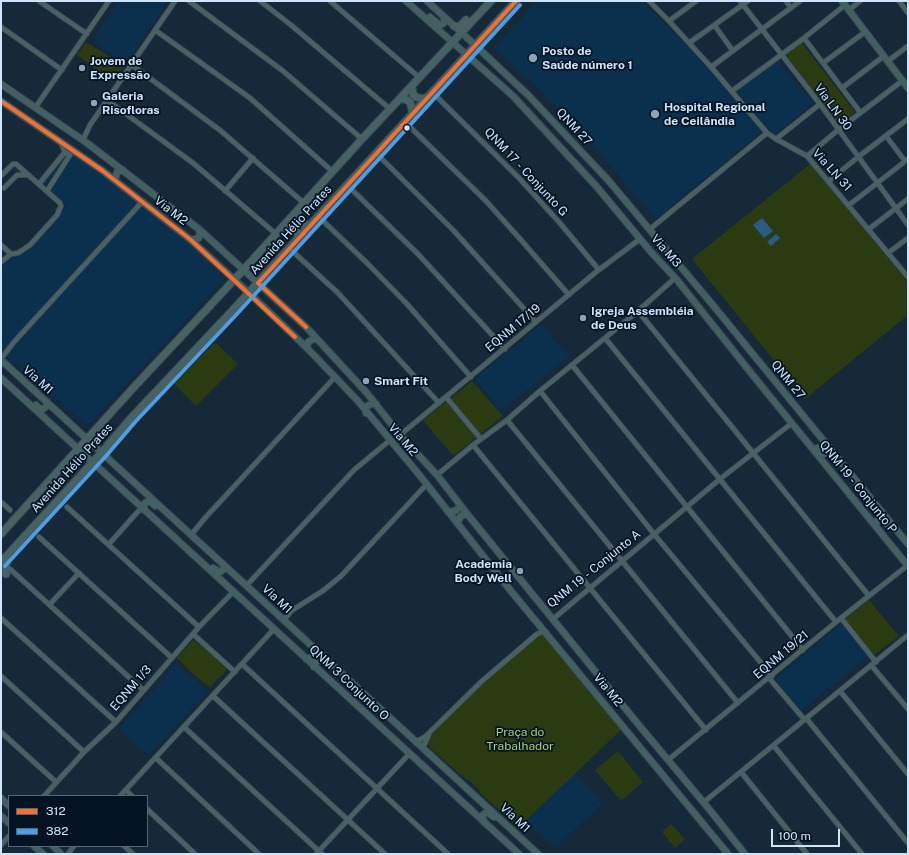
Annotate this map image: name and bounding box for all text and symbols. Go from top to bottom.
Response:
place label: Posto de Saúde número 1 [542,44,633,72]
marker: Posto de Saúde número 1 [527,52,539,64]
place label: Jovem de Expressão [90,54,150,82]
marker: Jovem de Expressão [77,63,87,73]
street label: Via LN 30 [811,81,855,133]
place label: Galeria Risofloras [102,89,160,117]
marker: Galeria Risofloras [89,98,99,108]
place label: Hospital Regional de Ceilândia [664,100,766,128]
street label: QNM 27 [553,105,595,149]
marker: Hospital Regional de Ceilândia [649,108,661,120]
unlabelled marker [402,123,412,133]
street label: QNM 17 - Conjunto G [481,125,571,219]
street label: Via LN 31 [809,146,855,194]
street label: Avenida Hélio Prates [247,182,335,278]
street label: Via M2 [151,194,191,228]
street label: Via M3 [648,232,684,270]
street label: EQNM 17/19 [482,301,544,355]
place label: Igreja Assembléia de Deus [591,304,694,332]
marker: Igreja Assembléia de Deus [578,313,588,323]
street label: QNM 27 [768,358,808,402]
street label: Via M1 [20,363,56,397]
place label: Smart Fit [374,374,428,388]
marker: Smart Fit [361,376,371,386]
street label: Avenida Hélio Prates [28,420,116,516]
street label: Via M2 [385,421,421,459]
street label: QNM 19 - Conjunto P [816,438,900,536]
street label: QNM 19 - Conjunto A [544,527,644,611]
place label: Academia Body Well [454,557,512,585]
marker: Academia Body Well [515,566,525,576]
street label: Via M1 [259,581,295,617]
street label: EQNM 19/21 [750,628,812,682]
street label: QNM 3 Conjunto O [306,642,392,724]
street label: EQNM 1/3 [107,662,155,714]
street label: Via M2 [590,671,626,709]
park label: Praça do Trabalhador [486,725,554,753]
legend [8,795,148,847]
street label: Via M1 [497,800,533,836]
text: 312 [46,804,66,818]
scale bar [773,821,842,847]
text: 382 [46,824,68,838]
text: 100 m [778,829,811,843]

